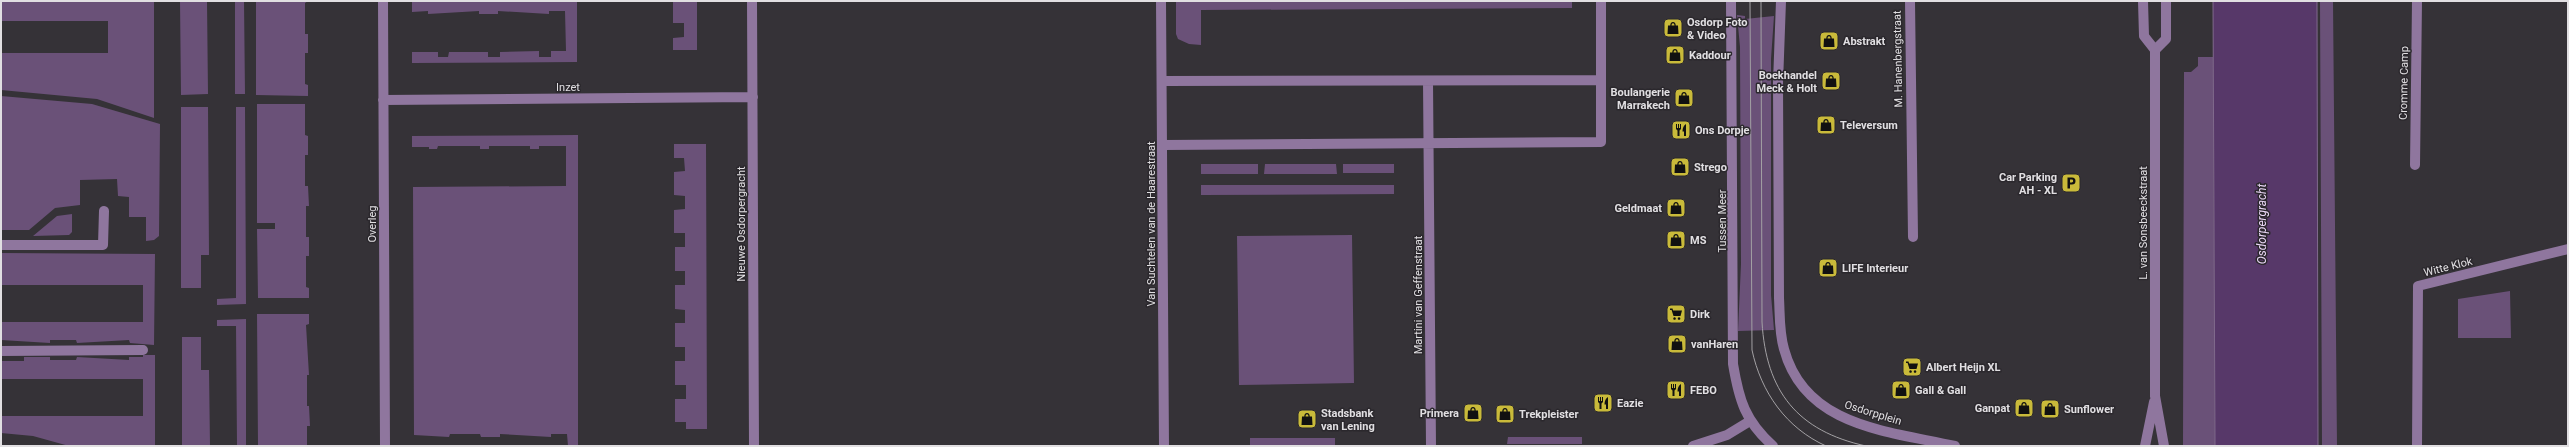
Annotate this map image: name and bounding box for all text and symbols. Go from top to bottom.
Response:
street label: M. Hanenbergstraat [1891,10,1905,108]
place label: Osdorp Foto & Video [1687,16,1748,42]
shop icon: Osdorp Foto & Video [1662,17,1684,39]
shop icon: Abstrakt [1818,30,1840,52]
place label: Abstrakt [1843,35,1886,48]
shop icon: Kaddour [1664,44,1686,66]
street label: Cromme Camp [2397,46,2411,120]
place label: Kaddour [1689,49,1731,62]
place label: Boekhandel Meck & Holt [1757,69,1817,95]
shop icon: Boekhandel Meck & Holt [1820,70,1842,92]
street label: Inzet [556,81,580,94]
place label: Boulangerie Marrakech [1611,86,1670,112]
shop icon: Boulangerie Marrakech [1673,87,1695,109]
shop icon: Televersum [1815,114,1837,136]
restaurant icon: Ons Dorpje [1670,119,1692,141]
place label: Televersum [1840,119,1898,132]
place label: Ons Dorpje [1695,124,1750,137]
street label: Van Suchtelen van de Haarestraat [1145,141,1158,307]
shop icon: Strego [1669,156,1691,178]
place label: Strego [1694,161,1727,174]
street label: Nieuwe Osdorpergracht [735,166,748,282]
street label: L. van Sonsbeeckstraat [2137,166,2150,280]
place label: Car Parking AH - XL [1999,171,2057,197]
parking icon: Car Parking AH - XL [2060,172,2082,194]
water label: Osdorpergracht [2255,184,2269,264]
street label: Tussen Meer [1716,189,1729,253]
shop icon: Geldmaat [1665,197,1687,219]
place label: Geldmaat [1614,202,1662,215]
street label: Overleg [366,205,379,243]
shop icon: MS [1665,229,1687,251]
place label: MS [1690,234,1707,247]
street label: Martini van Geffenstraat [1412,235,1425,354]
street label: Witte Klok [2422,255,2474,279]
shop icon: LIFE Interieur [1817,257,1839,279]
place label: LIFE Interieur [1842,262,1908,275]
supermarket icon: Dirk [1665,303,1687,325]
place label: Dirk [1690,308,1710,321]
shop icon: vanHaren [1666,333,1688,355]
place label: vanHaren [1691,338,1738,351]
supermarket icon: Albert Heijn XL [1901,356,1923,378]
place label: Albert Heijn XL [1926,361,2001,374]
restaurant icon: FEBO [1665,379,1687,401]
shop icon: Gall & Gall [1890,379,1912,401]
place label: FEBO [1690,384,1717,397]
place label: Gall & Gall [1915,384,1966,397]
restaurant icon: Eazie [1592,392,1614,414]
place label: Eazie [1617,397,1644,410]
shop icon: Ganpat [2013,397,2035,419]
street label: Osdorpplein [1843,398,1903,428]
shop icon: Sunflower [2039,398,2061,420]
shop icon: Primera [1462,402,1484,424]
place label: Ganpat [1975,402,2010,415]
shop icon: Trekpleister [1494,403,1516,425]
place label: Sunflower [2064,403,2114,416]
place label: Stadsbank van Lening [1321,407,1375,433]
place label: Primera [1420,407,1459,420]
shop icon: Stadsbank van Lening [1296,408,1318,430]
place label: Trekpleister [1519,408,1578,421]

